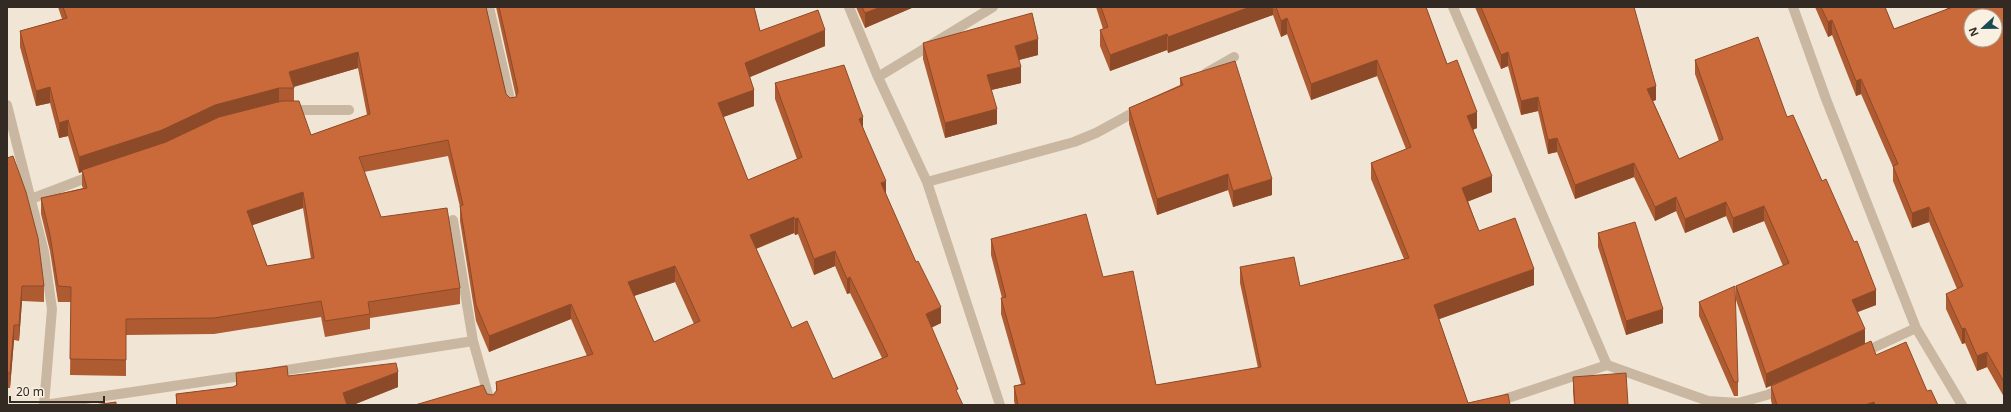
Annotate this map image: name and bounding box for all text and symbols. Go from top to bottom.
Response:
north arrow [1963,8,2003,48]
text: N [1965,25,1982,39]
scale bar [10,378,104,404]
text: 20 m [16,383,44,400]

